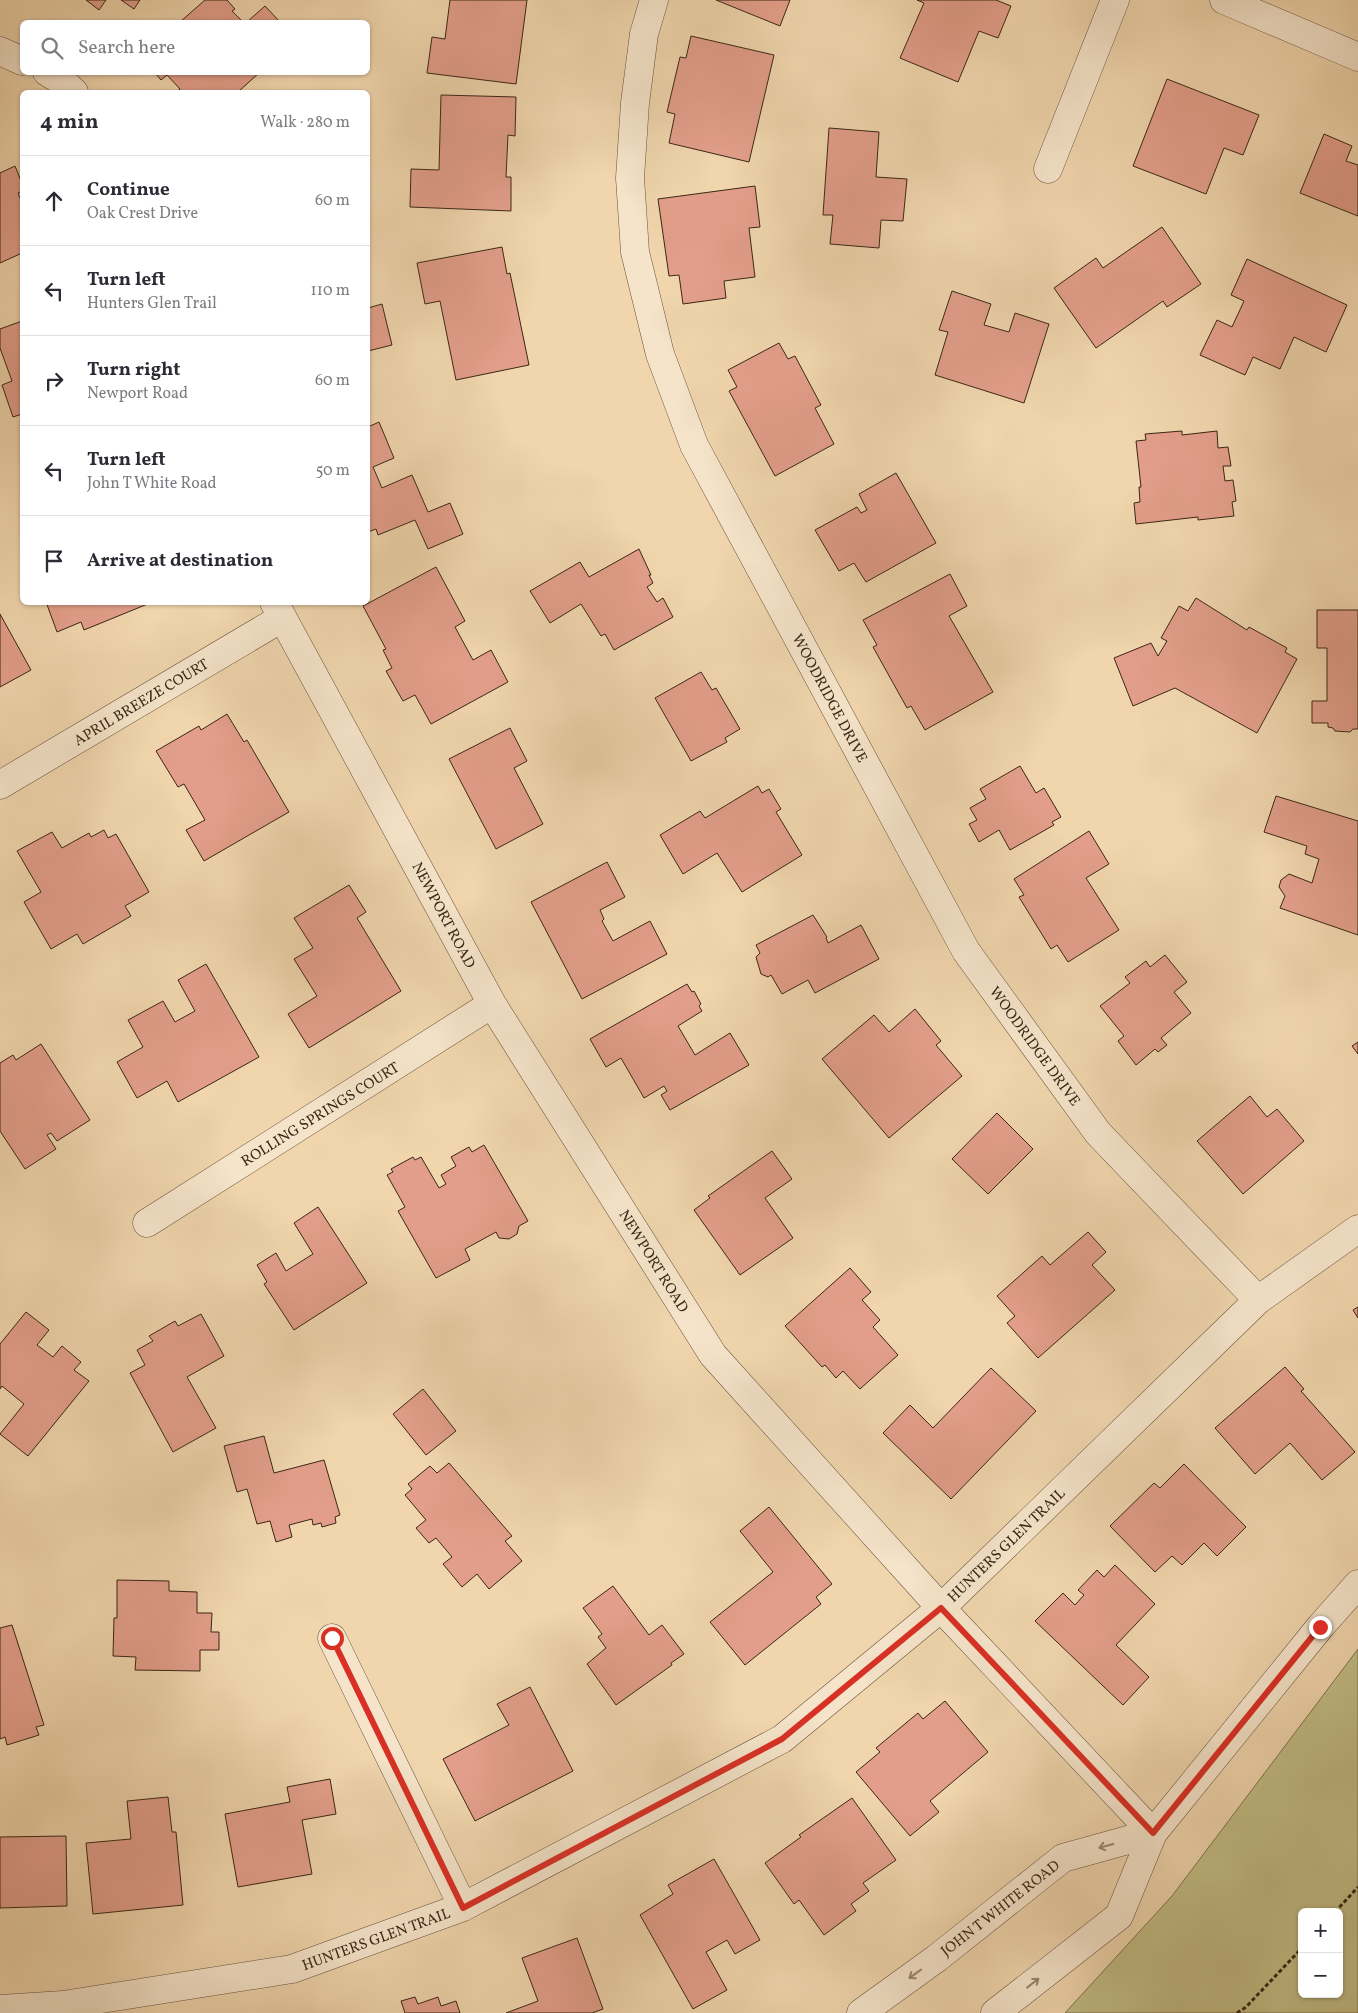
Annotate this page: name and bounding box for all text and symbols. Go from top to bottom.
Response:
search box [20,20,370,75]
icon: search [38,34,66,62]
text: Search here [78,35,175,61]
text: 4 min [40,108,99,137]
text: Walk · 280 m [260,112,350,134]
text: Continue [87,177,170,203]
icon: ahead [40,187,68,215]
text: 60 m [315,190,350,212]
text: Oak Crest Drive [87,203,198,225]
text: Turn left [87,267,166,293]
icon: left [40,277,68,305]
text: 110 m [311,280,350,302]
text: Hunters Glen Trail [87,293,217,315]
text: Turn right [87,357,180,383]
icon: right [40,367,68,395]
text: 60 m [315,370,350,392]
text: Newport Road [87,383,188,405]
text: Turn left [87,447,166,473]
icon: left [40,457,68,485]
text: 50 m [316,460,350,482]
text: John T White Road [87,473,217,495]
icon: arrive [40,547,68,575]
text: Arrive at destination [87,548,273,574]
street label: WOODRIDGE DRIVE [786,631,872,767]
street label: APRIL BREEZE COURT [70,655,213,752]
street label: NEWPORT ROAD [406,859,480,972]
street label: WOODRIDGE DRIVE [983,983,1084,1111]
street label: ROLLING SPRINGS COURT [238,1058,404,1173]
street label: NEWPORT ROAD [613,1206,693,1317]
street label: HUNTERS GLEN TRAIL [943,1484,1071,1608]
route end [1309,1616,1332,1639]
route start [321,1627,344,1650]
one-way arrow [1099,1842,1115,1851]
street label: JOHN T WHITE ROAD [937,1856,1065,1962]
street label: HUNTERS GLEN TRAIL [299,1904,454,1977]
map controls [1298,1908,1343,1998]
button: + [1298,1908,1343,1953]
button: − [1298,1953,1343,1998]
one-way arrow [909,1968,922,1979]
one-way arrow [1026,1978,1040,1988]

